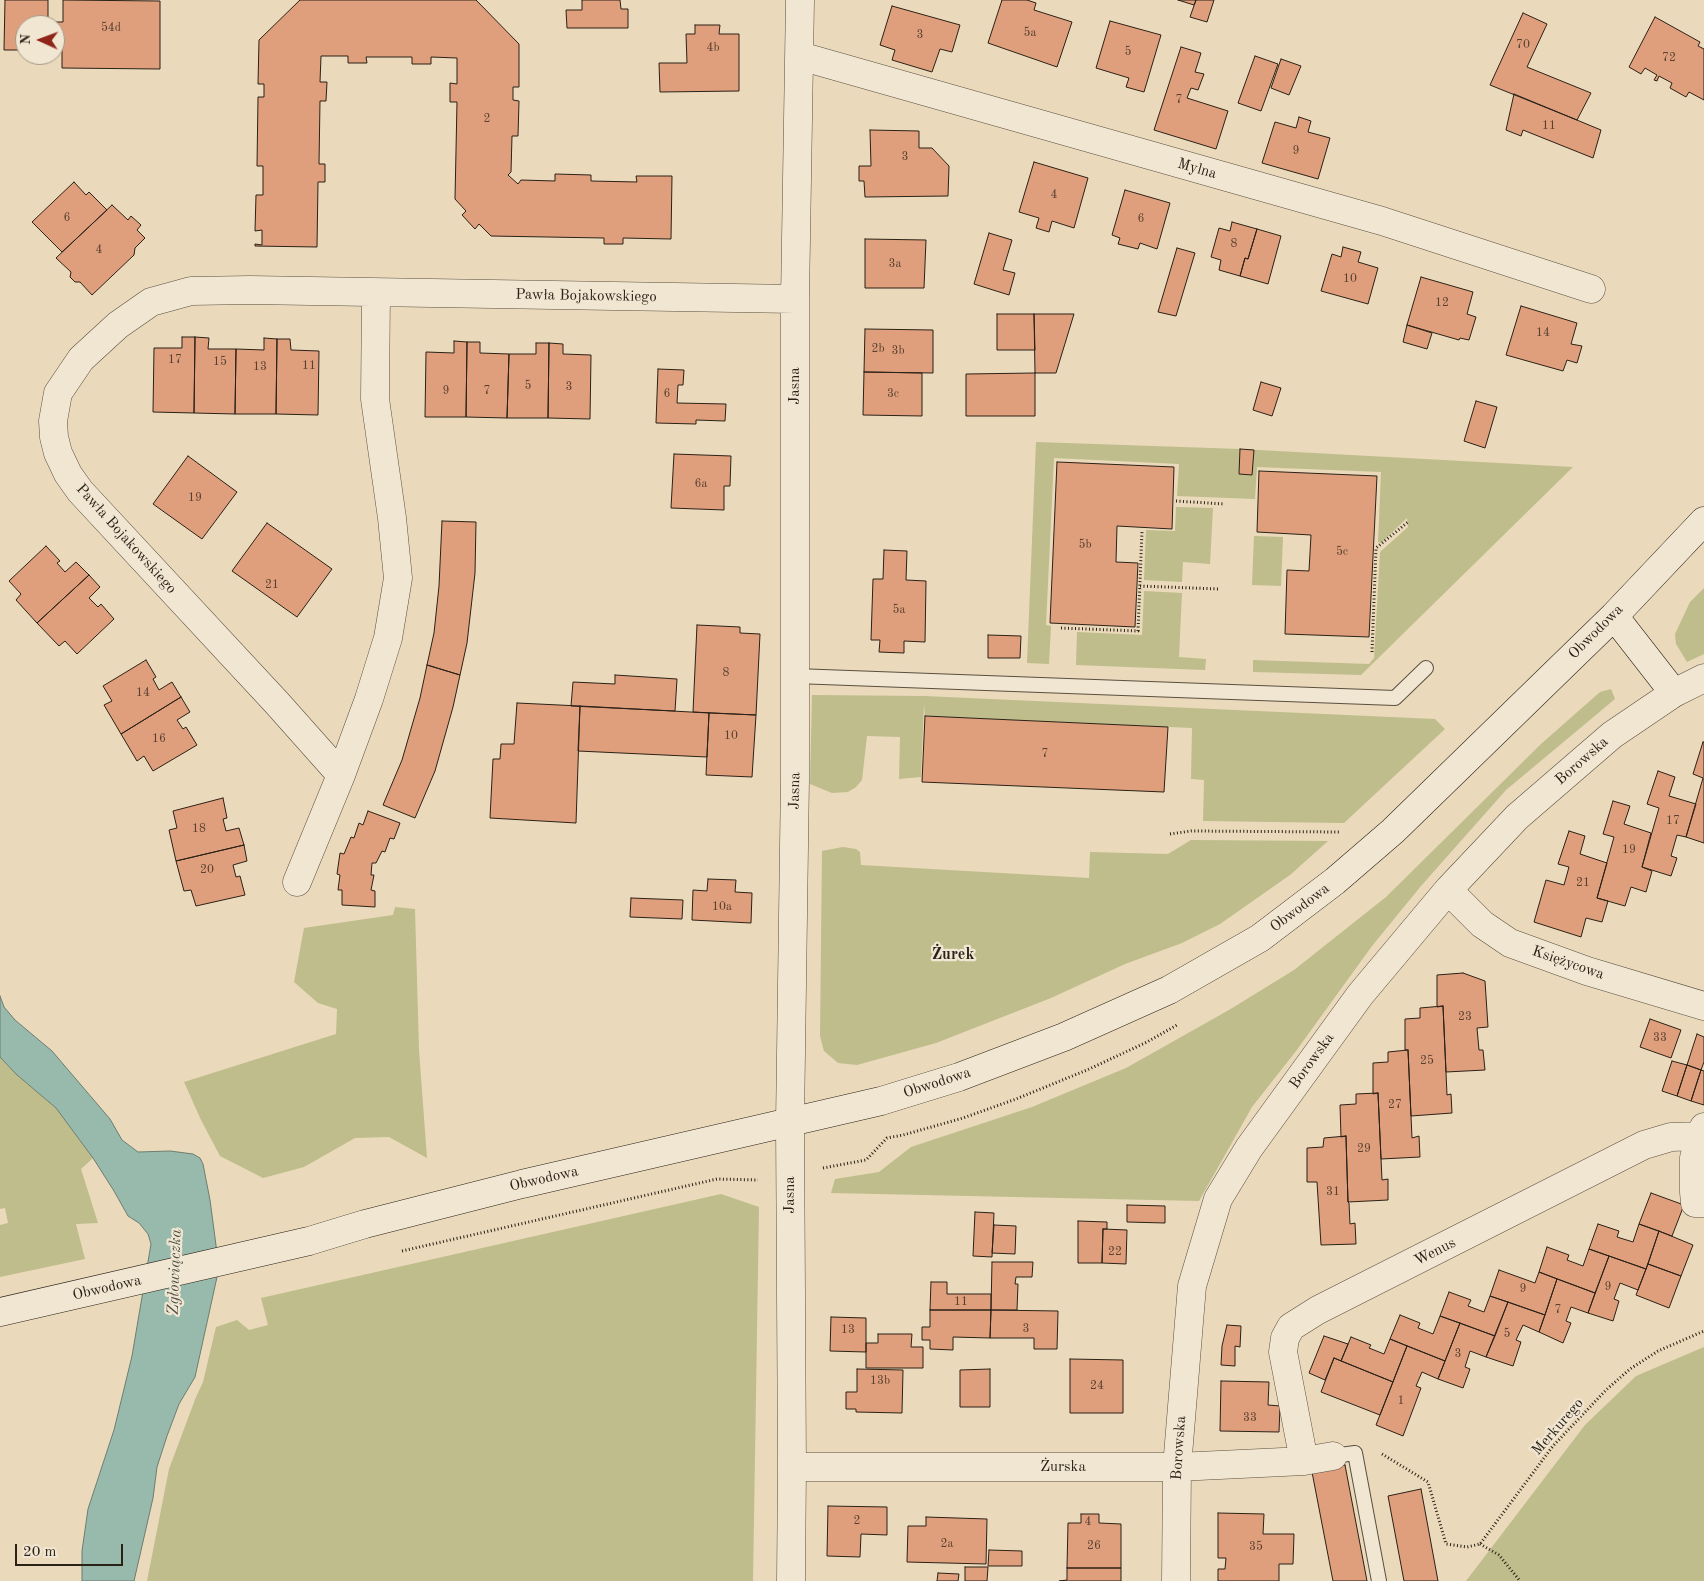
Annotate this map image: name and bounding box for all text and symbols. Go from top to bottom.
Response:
north arrow [15,15,65,65]
house number: 54d [101,21,121,35]
house number: 5a [1024,26,1036,40]
house number: 3 [917,28,923,42]
text: N [19,34,33,45]
house number: 70 [1516,38,1530,52]
house number: 4b [706,41,720,55]
house number: 5 [1125,45,1131,59]
house number: 72 [1662,51,1676,65]
house number: 7 [1176,93,1182,107]
house number: 2 [484,112,490,126]
house number: 11 [1542,119,1556,133]
house number: 9 [1293,144,1299,158]
house number: 3 [902,150,908,164]
street label: Mylna [1175,155,1219,183]
house number: 4 [1051,188,1057,202]
house number: 6 [64,211,70,225]
house number: 6 [1138,212,1144,226]
house number: 8 [1231,237,1237,251]
house number: 4 [96,243,102,257]
house number: 3a [889,257,901,271]
house number: 10 [1343,272,1357,286]
street label: Pawła Bojakowskiego [515,286,657,306]
house number: 12 [1435,296,1449,310]
house number: 14 [1536,326,1550,340]
house number: 2b [871,342,885,356]
house number: 3b [891,344,905,358]
house number: 17 [168,353,182,367]
house number: 15 [213,355,227,369]
house number: 11 [302,359,316,373]
house number: 13 [253,360,267,374]
street label: Jasna [786,367,804,405]
house number: 5 [525,379,531,393]
house number: 3 [566,380,572,394]
house number: 9 [443,384,449,398]
house number: 7 [484,384,490,398]
house number: 6 [664,387,670,401]
house number: 3c [887,387,899,401]
house number: 6a [695,477,707,491]
street label: Pawła Bojakowskiego [72,480,180,598]
house number: 19 [188,491,202,505]
house number: 5b [1078,538,1092,552]
house number: 5c [1336,545,1348,559]
house number: 21 [265,578,279,592]
street label: Obwodowa [1565,601,1627,663]
house number: 5a [893,603,905,617]
house number: 8 [723,666,729,680]
house number: 14 [136,686,150,700]
house number: 10 [724,729,738,743]
house number: 16 [152,732,166,746]
street label: Borowska [1552,733,1612,789]
house number: 7 [1042,747,1048,761]
street label: Jasna [786,772,804,810]
house number: 17 [1666,814,1680,828]
house number: 18 [192,822,206,836]
house number: 19 [1622,843,1636,857]
house number: 20 [200,863,214,877]
house number: 21 [1576,876,1590,890]
street label: Obwodowa [1267,880,1333,936]
house number: 10a [712,900,732,914]
street label: Księżycowa [1530,942,1606,984]
district label: Żurek [932,945,974,965]
house number: 23 [1458,1010,1472,1024]
street label: Borowska [1286,1030,1338,1092]
house number: 33 [1653,1031,1667,1045]
house number: 25 [1420,1054,1434,1068]
street label: Obwodowa [901,1064,973,1102]
house number: 27 [1388,1098,1402,1112]
house number: 29 [1357,1142,1371,1156]
street label: Obwodowa [508,1162,580,1196]
street label: Jasna [781,1176,799,1214]
house number: 31 [1326,1185,1340,1199]
water label: Zgłowiączka [164,1229,186,1315]
street label: Wenus [1411,1234,1459,1270]
house number: 22 [1108,1245,1122,1259]
street label: Obwodowa [71,1271,143,1305]
house number: 9 [1605,1280,1611,1294]
house number: 9 [1520,1282,1526,1296]
house number: 11 [954,1295,968,1309]
house number: 7 [1555,1303,1561,1317]
house number: 3 [1023,1322,1029,1336]
house number: 13 [841,1323,855,1337]
house number: 5 [1504,1327,1510,1341]
house number: 3 [1455,1347,1461,1361]
house number: 13b [870,1374,890,1388]
house number: 24 [1090,1379,1104,1393]
house number: 1 [1398,1394,1404,1408]
street label: Merkurego [1528,1395,1588,1459]
house number: 33 [1243,1411,1257,1425]
street label: Borowska [1168,1415,1190,1481]
street label: Żurska [1040,1458,1086,1476]
house number: 2 [854,1514,860,1528]
house number: 4 [1085,1515,1091,1529]
scale bar [18,1534,125,1566]
house number: 2a [941,1537,953,1551]
house number: 26 [1087,1539,1101,1553]
house number: 35 [1249,1540,1263,1554]
text: 20 m [23,1545,57,1560]

